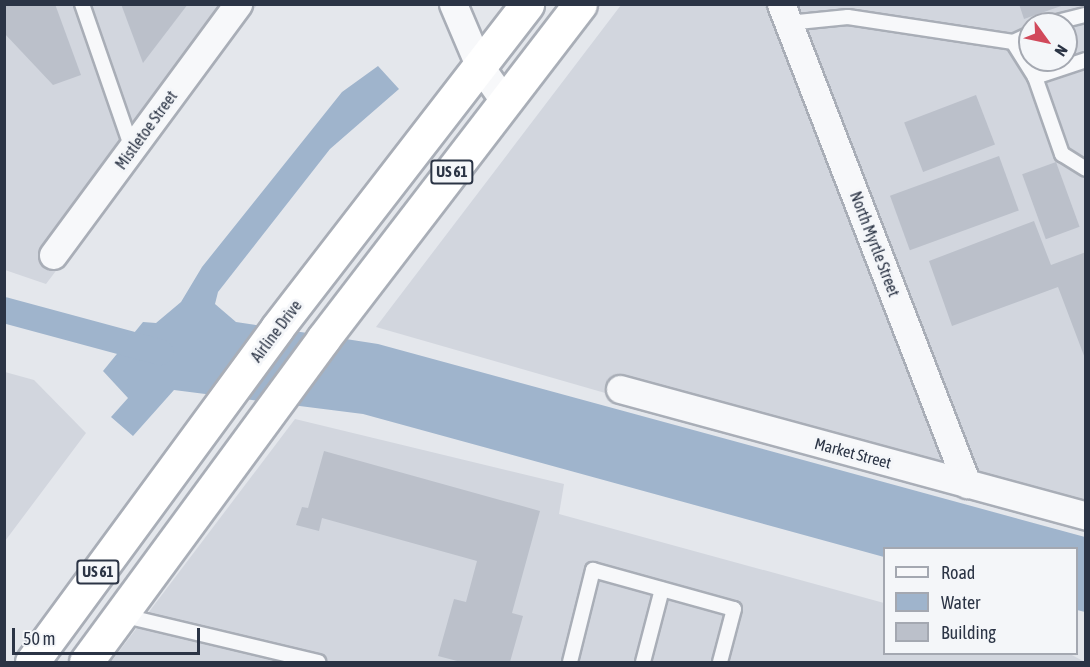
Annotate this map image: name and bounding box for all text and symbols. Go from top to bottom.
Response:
north arrow [1018,12,1078,72]
text: N [1051,42,1072,60]
street label: Mistletoe Street [111,87,181,173]
road number: US 61 [430,160,474,184]
street label: North Myrtle Street [846,189,904,299]
street label: Airline Drive [247,296,305,366]
street label: Market Street [812,434,894,472]
legend [883,547,1078,655]
road number: US 61 [76,560,120,584]
text: Road [941,562,975,583]
text: Water [941,592,980,613]
scale bar [15,616,202,654]
text: Building [941,622,996,643]
text: 50 m [23,628,55,649]

